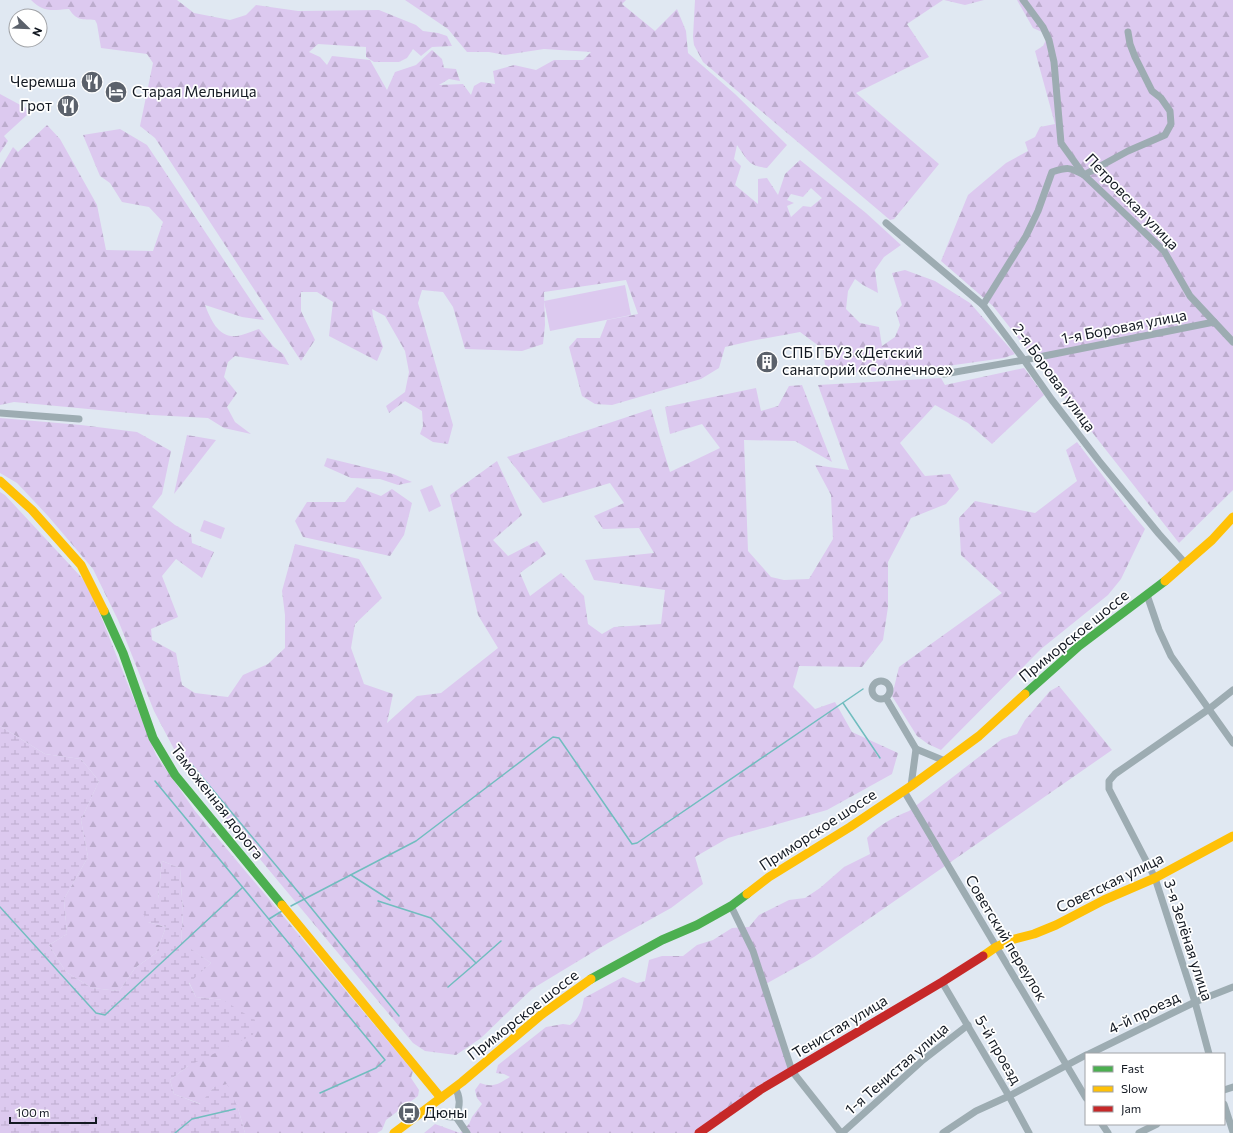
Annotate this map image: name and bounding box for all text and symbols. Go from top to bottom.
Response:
north arrow [8,8,48,48]
text: N [30,26,45,38]
restaurant icon: Черемша [79,69,105,95]
place label: Черемша [10,72,76,90]
hotel icon: Старая Мельница [103,79,129,105]
place label: Старая Мельница [132,82,256,100]
restaurant icon: Грот [55,93,81,119]
place label: Грот [20,96,52,114]
street label: Петровская улица [1082,149,1183,253]
street label: 1-я Боровая улица [1060,305,1188,347]
street label: 2-я Боровая улица [1010,320,1100,435]
place label: СПБ ГБУЗ «Детский санаторий «Солнечное» [782,343,953,378]
building icon: СПБ ГБУЗ «Детский санаторий «Солнечное» [754,349,780,375]
street label: Приморское шоссе [1015,585,1132,685]
street label: Таможенная дорога [168,741,268,862]
street label: Приморское шоссе [756,785,879,874]
street label: Советская улица [1053,848,1166,916]
street label: Советский переулок [962,871,1052,1004]
street label: 3-я Зелёная улица [1161,877,1217,1003]
street label: Приморское шоссе [463,965,582,1063]
street label: 4-й проезд [1105,987,1182,1037]
street label: Тенистая улица [789,991,890,1062]
street label: 5-й проезд [972,1012,1026,1087]
street label: 1-я Тенистая улица [841,1018,952,1118]
legend [1085,1053,1225,1125]
text: Fast [1121,1061,1144,1075]
text: Slow [1121,1081,1148,1095]
scale bar [10,1099,96,1125]
bus stop icon: Дюны [396,1100,422,1126]
text: Jam [1121,1101,1141,1116]
place label: Дюны [424,1103,467,1121]
text: 100 m [16,1105,50,1119]

